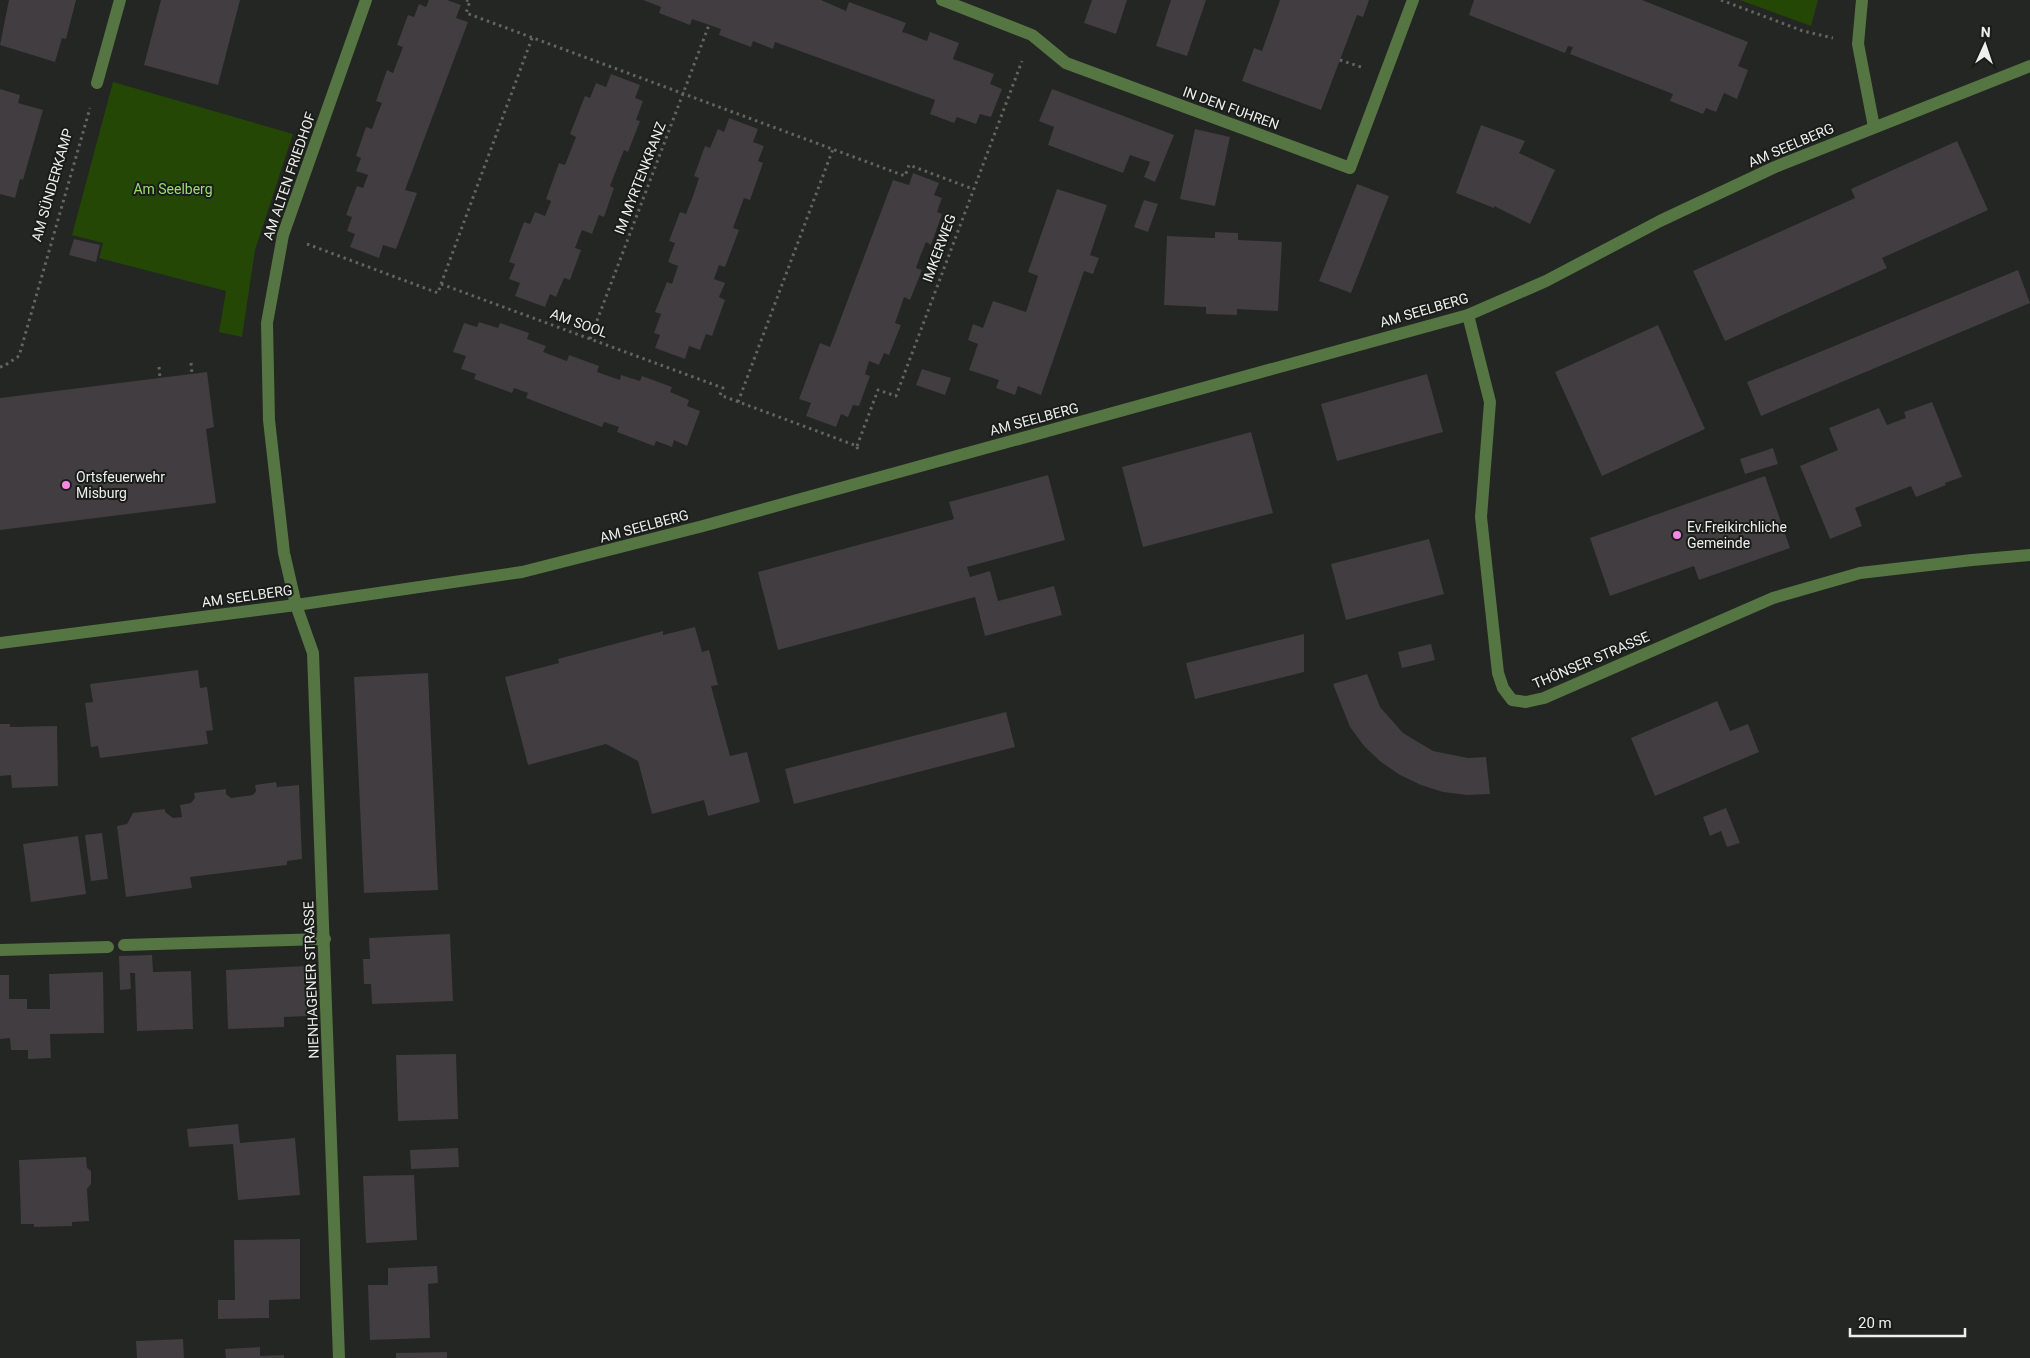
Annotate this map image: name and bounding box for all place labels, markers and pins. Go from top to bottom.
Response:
place label: Ortsfeuerwehr Misburg [76,469,165,501]
marker: Ortsfeuerwehr Misburg [60,479,72,491]
place label: Ev.Freikirchliche Gemeinde [1687,519,1787,551]
marker: Ev.Freikirchliche Gemeinde [1671,529,1683,541]

